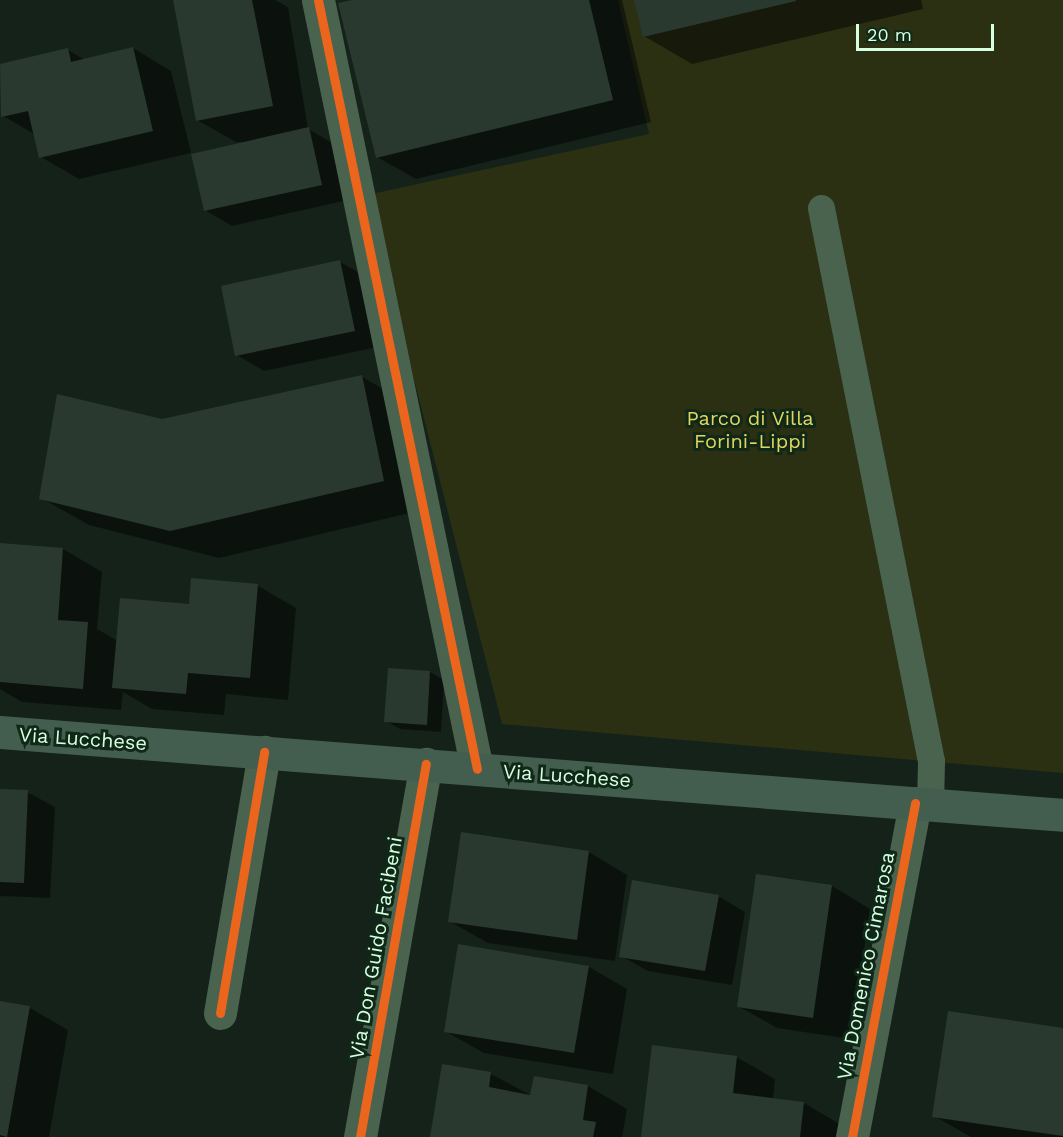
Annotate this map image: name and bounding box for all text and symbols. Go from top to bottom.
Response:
scale bar [859,12,997,50]
text: 20 m [867,24,912,45]
park label: Parco di Villa Forini-Lippi [686,406,814,453]
street label: Via Lucchese [18,723,148,755]
street label: Via Lucchese [502,760,632,792]
street label: Via Don Guido Facibeni [345,834,407,1062]
street label: Via Domenico Cimarosa [832,850,900,1082]

